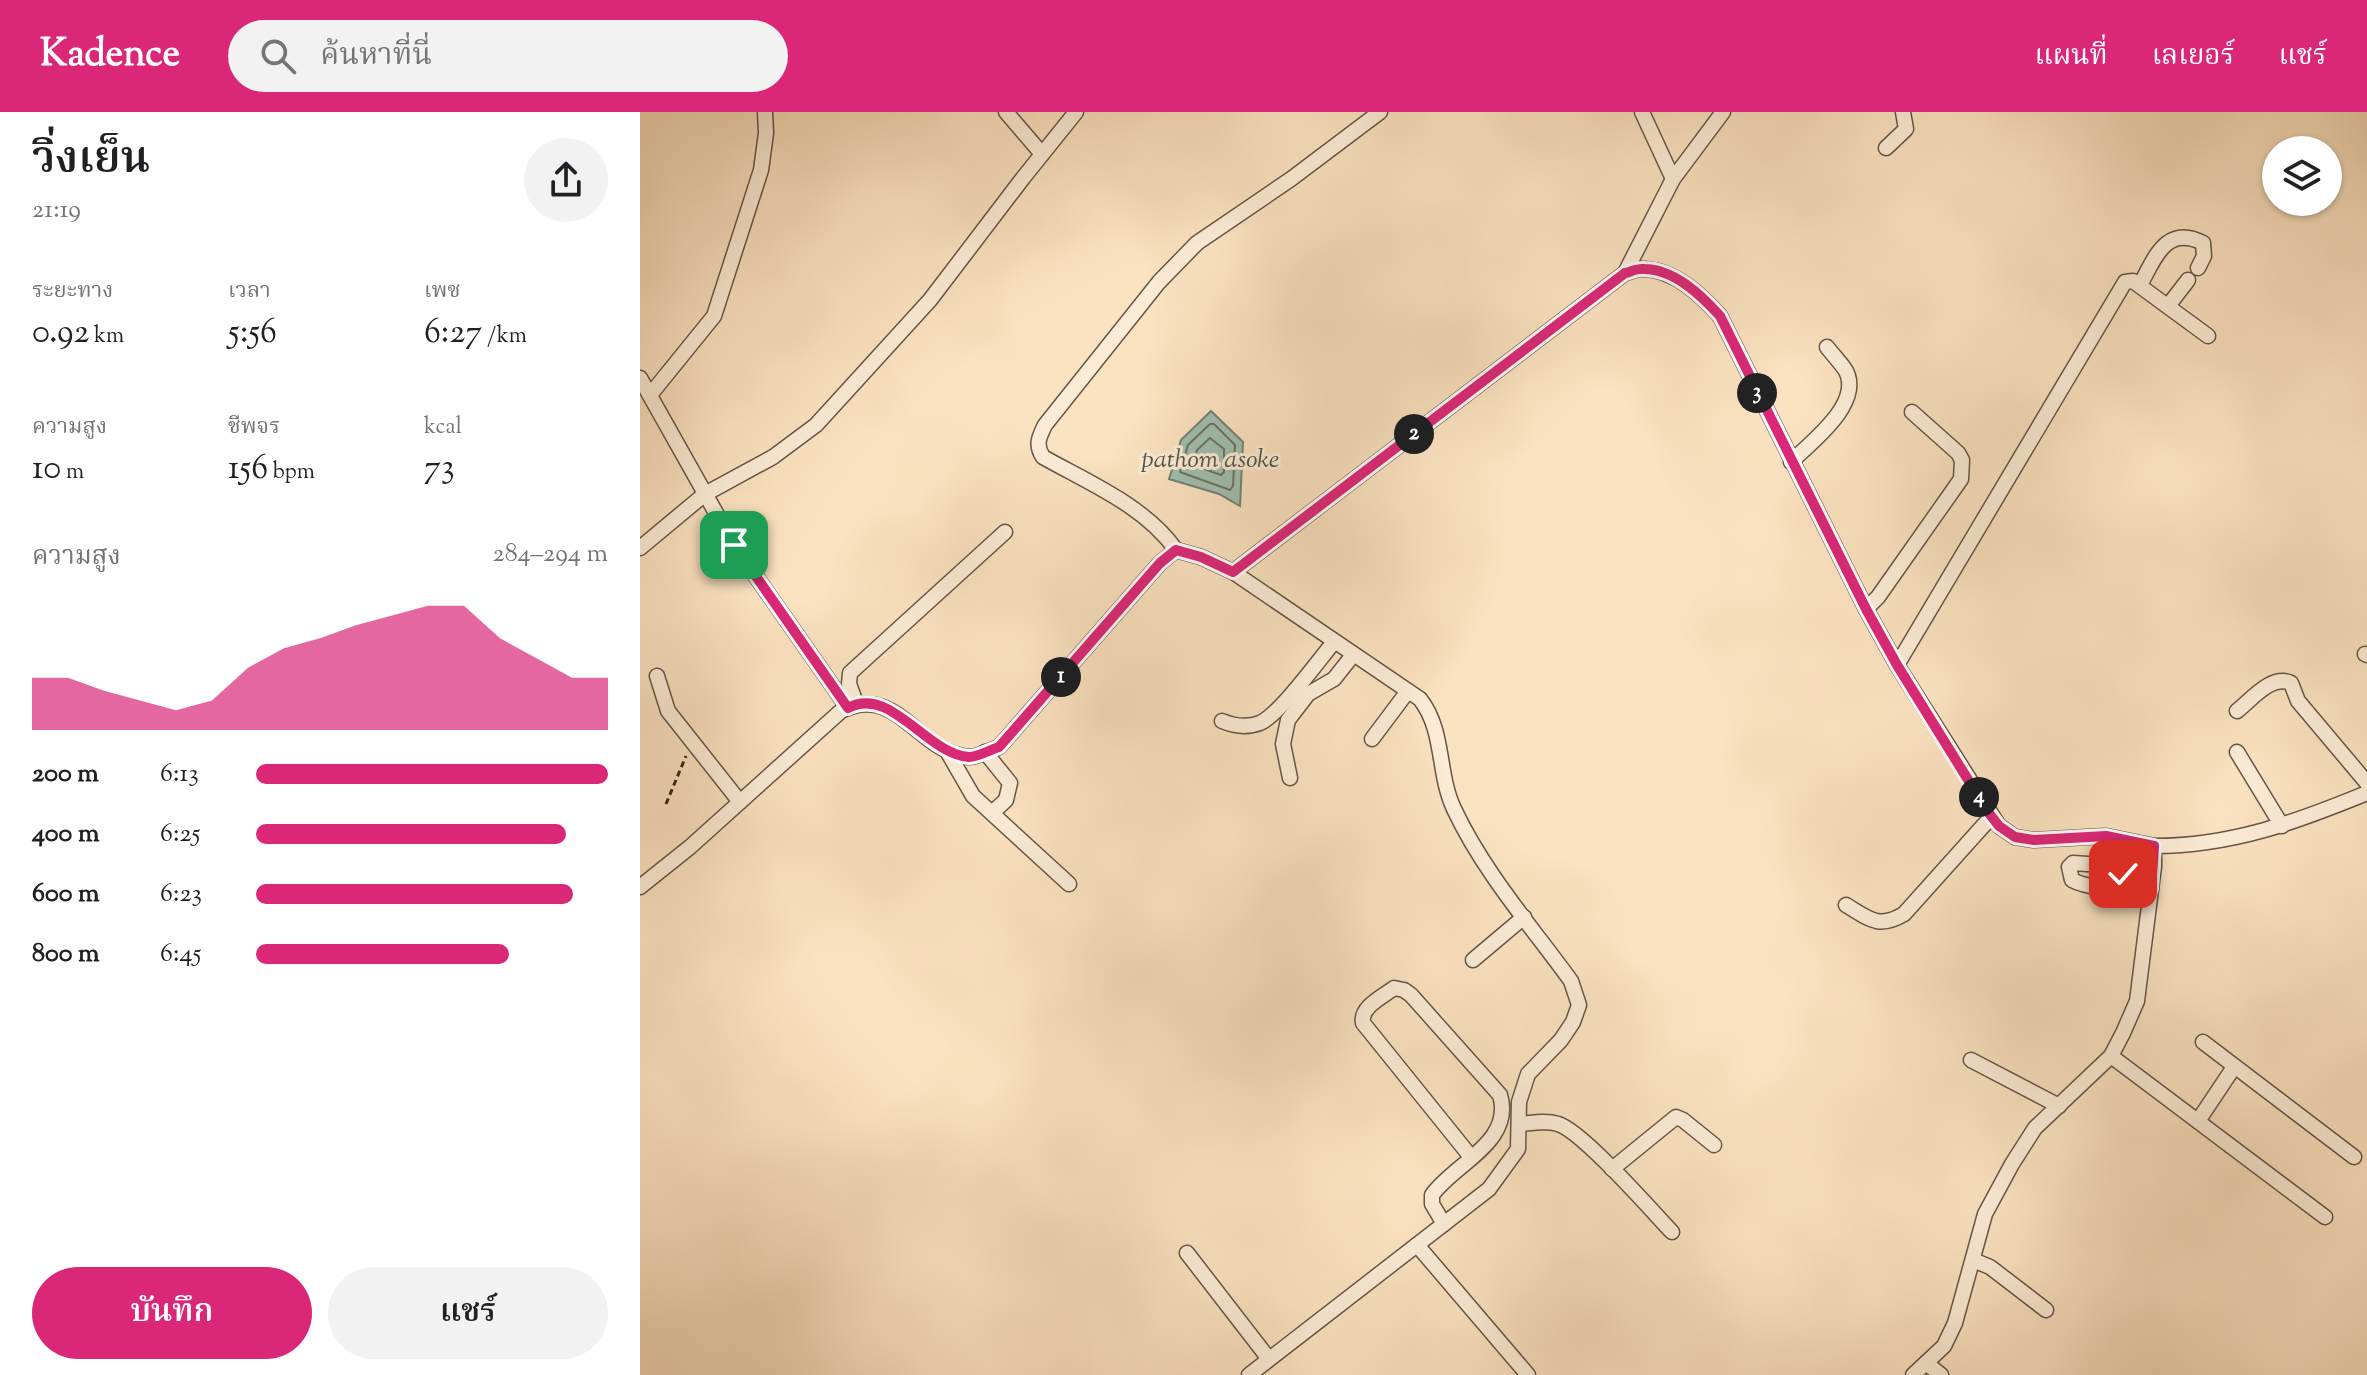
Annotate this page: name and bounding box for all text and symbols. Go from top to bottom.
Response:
search box [228,20,788,92]
text: Kadence [40,29,180,83]
icon: search [256,34,300,78]
text: ค้นหาที่นี่ [320,35,432,78]
text: แผนที่ [2034,37,2108,77]
text: เลเยอร์ [2152,37,2235,77]
text: แชร์ [2279,37,2327,77]
text: วิ่งเย็น [32,130,150,193]
map controls [2262,136,2342,216]
button: layers [2262,136,2342,216]
button: share [524,138,608,222]
text: 21:19 [32,192,81,229]
text: ระยะทาง [32,276,113,308]
text: เวลา [228,276,271,308]
text: เพซ [424,276,461,308]
text: 0.92 [32,309,89,358]
text: 5:56 [228,309,277,358]
text: 6:27 [424,309,482,358]
text: km [89,321,124,353]
text: /km [482,321,527,353]
pin: 3 [1737,373,1777,413]
text: 3 [1753,377,1761,409]
text: ความสูง [32,412,107,444]
text: ชีพจร [228,412,280,444]
text: kcal [424,412,462,444]
pin: 2 [1394,414,1434,454]
text: 2 [1409,418,1419,450]
water label: pathom asoke [1141,442,1279,479]
text: 73 [424,444,455,493]
text: 10 [32,445,61,494]
text: 156 [228,445,268,494]
text: m [61,457,84,489]
text: bpm [268,457,315,489]
pin [700,511,768,579]
icon: arrive [712,523,756,567]
text: 284–294 m [493,536,608,573]
text: ความสูง [32,539,121,576]
pin: 1 [1041,657,1081,697]
text: 1 [1057,661,1065,693]
text: 200 m [32,756,99,793]
text: 6:13 [160,756,199,793]
pin: 4 [1959,777,1999,817]
text: 4 [1973,781,1985,813]
text: 400 m [32,816,99,853]
text: 6:25 [160,816,200,853]
pin [2089,840,2157,908]
icon: check [2101,852,2145,896]
text: 600 m [32,876,99,913]
text: 6:23 [160,876,202,913]
text: 800 m [32,936,100,973]
text: 6:45 [160,936,201,973]
button: บันทึก [32,1267,312,1359]
button: แชร์ [328,1267,608,1359]

